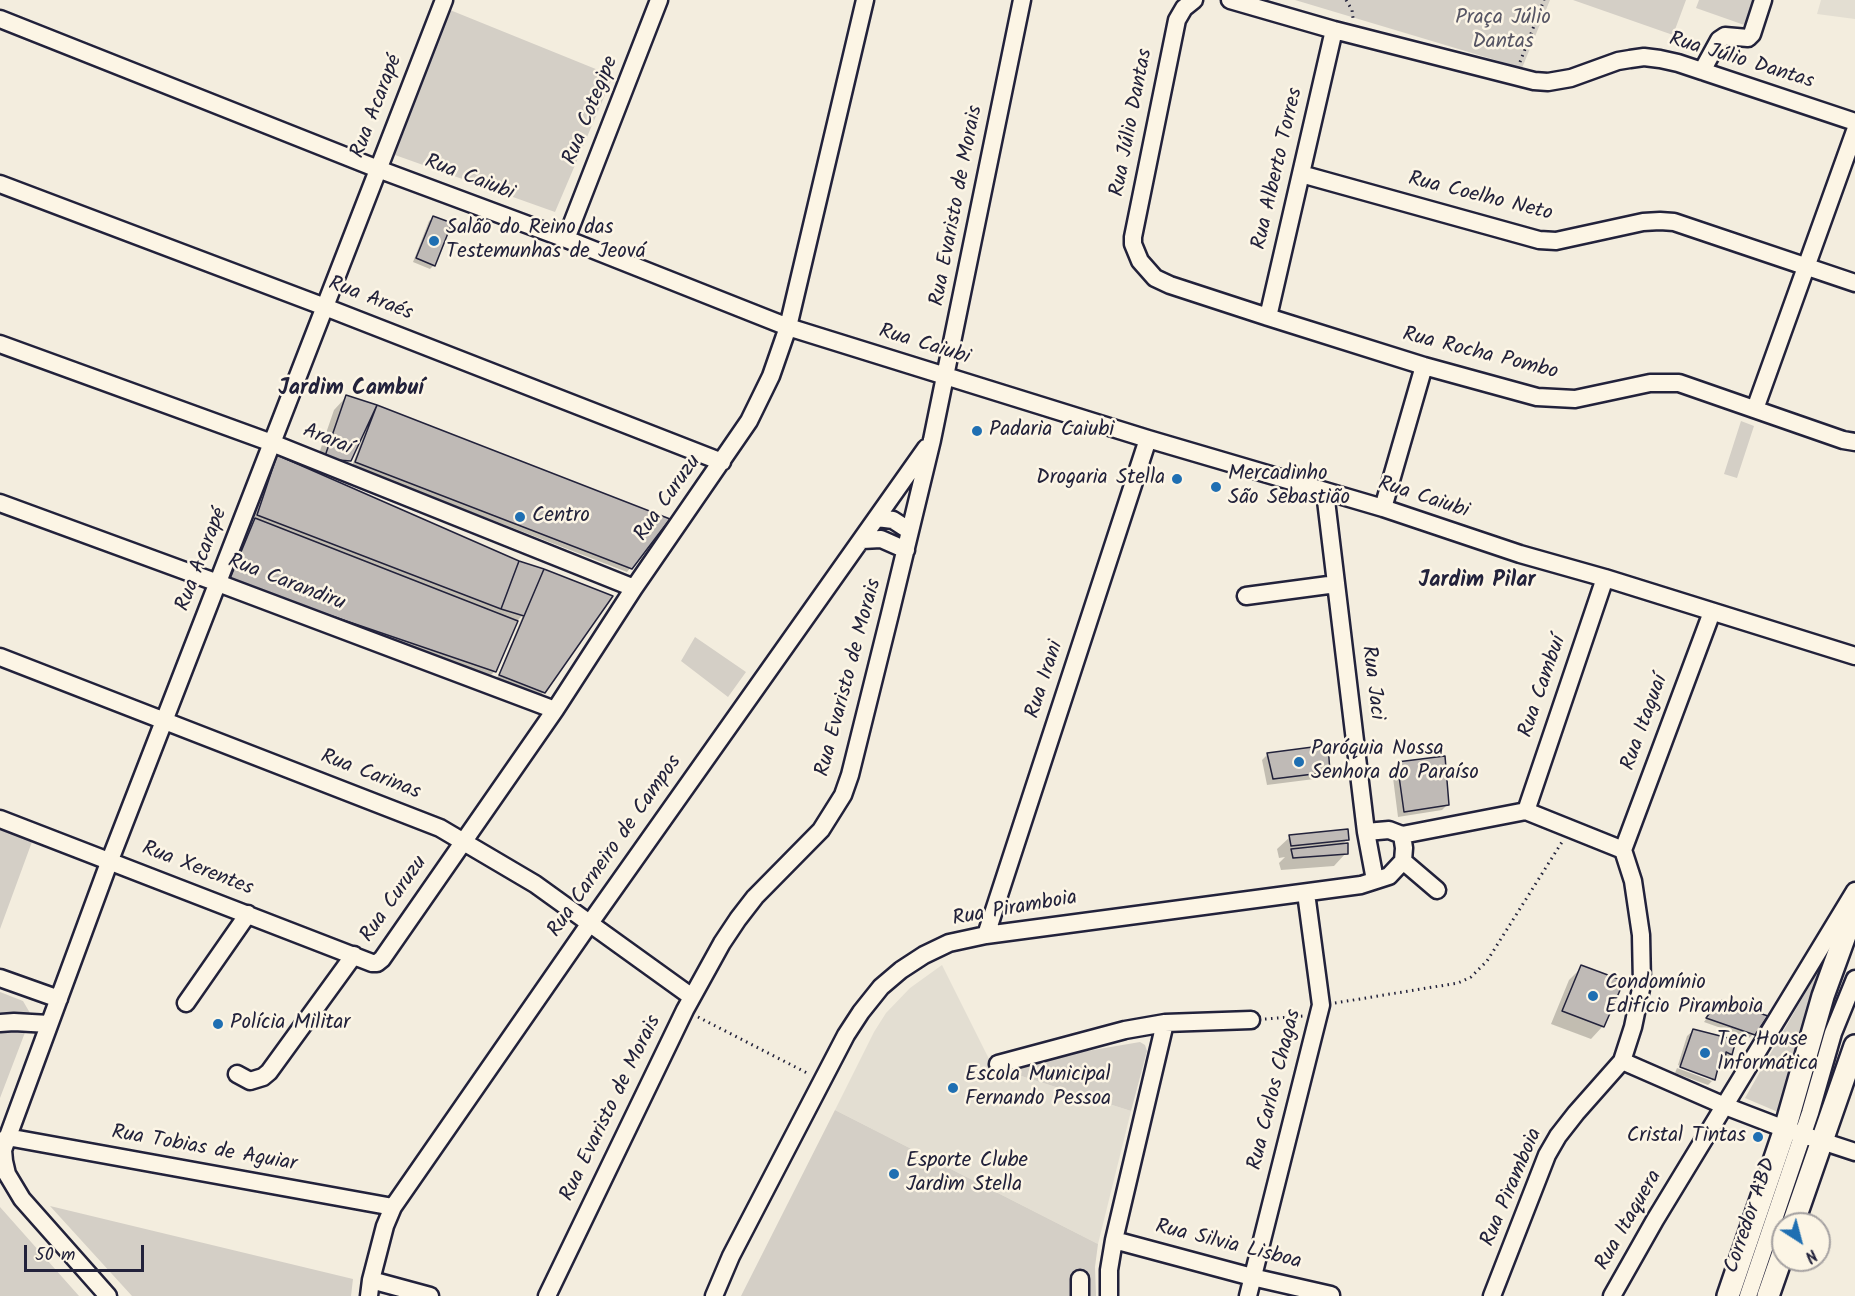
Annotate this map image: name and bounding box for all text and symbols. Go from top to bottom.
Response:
park label: Praça Júlio Dantas [1455,6,1551,56]
street label: Rua Júlio Dantas [1666,28,1816,96]
street label: Rua Júlio Dantas [1106,47,1160,199]
street label: Rua Acarapé [347,52,409,162]
street label: Rua Cotegipe [559,53,625,169]
street label: Rua Alberto Torres [1248,86,1310,252]
street label: Rua Evaristo de Morais [926,104,990,308]
street label: Rua Caiubi [421,150,517,208]
street label: Rua Coelho Neto [1405,168,1555,228]
place label: Salão do Reino das Testemunhas de Jeová [446,216,646,266]
marker: Salão do Reino das Testemunhas de Jeová [427,234,441,248]
street label: Rua Araés [324,272,416,328]
street label: Rua Caiubi [875,320,973,372]
street label: Rua Rocha Pombo [1400,323,1560,387]
district label: Jardim Cambuí [278,377,424,403]
place label: Padaria Caiubi [989,418,1114,444]
street label: Araraí [298,420,356,462]
marker: Padaria Caiubi [970,424,984,438]
street label: Rua Curuzu [630,451,708,547]
place label: Mercadinho São Sebastião [1228,462,1350,512]
place label: Drogaria Stella [1036,466,1165,492]
marker: Drogaria Stella [1170,472,1184,486]
street label: Rua Caiubi [1374,472,1472,526]
marker: Mercadinho São Sebastião [1209,480,1223,494]
place label: Centro [532,504,590,530]
street label: Rua Acarapé [172,505,234,615]
marker: Centro [513,510,527,524]
street label: Rua Carandiru [224,550,348,618]
district label: Jardim Pilar [1419,569,1535,595]
street label: Rua Evaristo de Morais [811,576,889,780]
street label: Rua Cambuí [1515,633,1573,741]
street label: Rua Irani [1022,638,1070,722]
street label: Rua Jaci [1354,644,1388,722]
street label: Rua Itaguaí [1617,672,1675,774]
place label: Paróquia Nossa Senhora do Paraíso [1311,737,1479,787]
street label: Rua Carinas [316,745,424,807]
street label: Rua Carneiro de Campos [544,751,688,943]
marker: Paróquia Nossa Senhora do Paraíso [1292,755,1306,769]
street label: Rua Xerentes [138,837,256,903]
street label: Rua Curuzu [356,852,434,948]
street label: Rua Piramboia [951,887,1079,933]
place label: Condomínio Edifício Piramboia [1605,971,1763,1021]
marker: Condomínio Edifício Piramboia [1586,989,1600,1003]
street label: Rua Carlos Chagas [1244,1007,1308,1173]
place label: Polícia Militar [230,1011,350,1037]
street label: Rua Evaristo de Morais [556,1012,668,1206]
marker: Polícia Militar [211,1017,225,1031]
place label: Tec House Informática [1717,1028,1818,1078]
marker: Tec House Informática [1698,1046,1712,1060]
place label: Escola Municipal Fernando Pessoa [965,1063,1111,1113]
marker: Escola Municipal Fernando Pessoa [946,1081,960,1095]
street label: Rua Tobias de Aguiar [109,1121,299,1179]
place label: Cristal Tintas [1627,1124,1746,1150]
street label: Rua Piramboia [1477,1125,1549,1251]
marker: Cristal Tintas [1751,1130,1765,1144]
place label: Esporte Clube Jardim Stella [906,1149,1028,1199]
street label: Corredor ABD [1720,1155,1784,1277]
street label: Rua Itaquera [1591,1166,1669,1276]
marker: Esporte Clube Jardim Stella [887,1167,901,1181]
north arrow [1771,1212,1831,1272]
street label: Rua Silvia Lisboa [1152,1216,1304,1276]
scale bar [27,1233,147,1271]
text: 50 m [35,1241,75,1270]
text: N [1799,1242,1822,1268]

